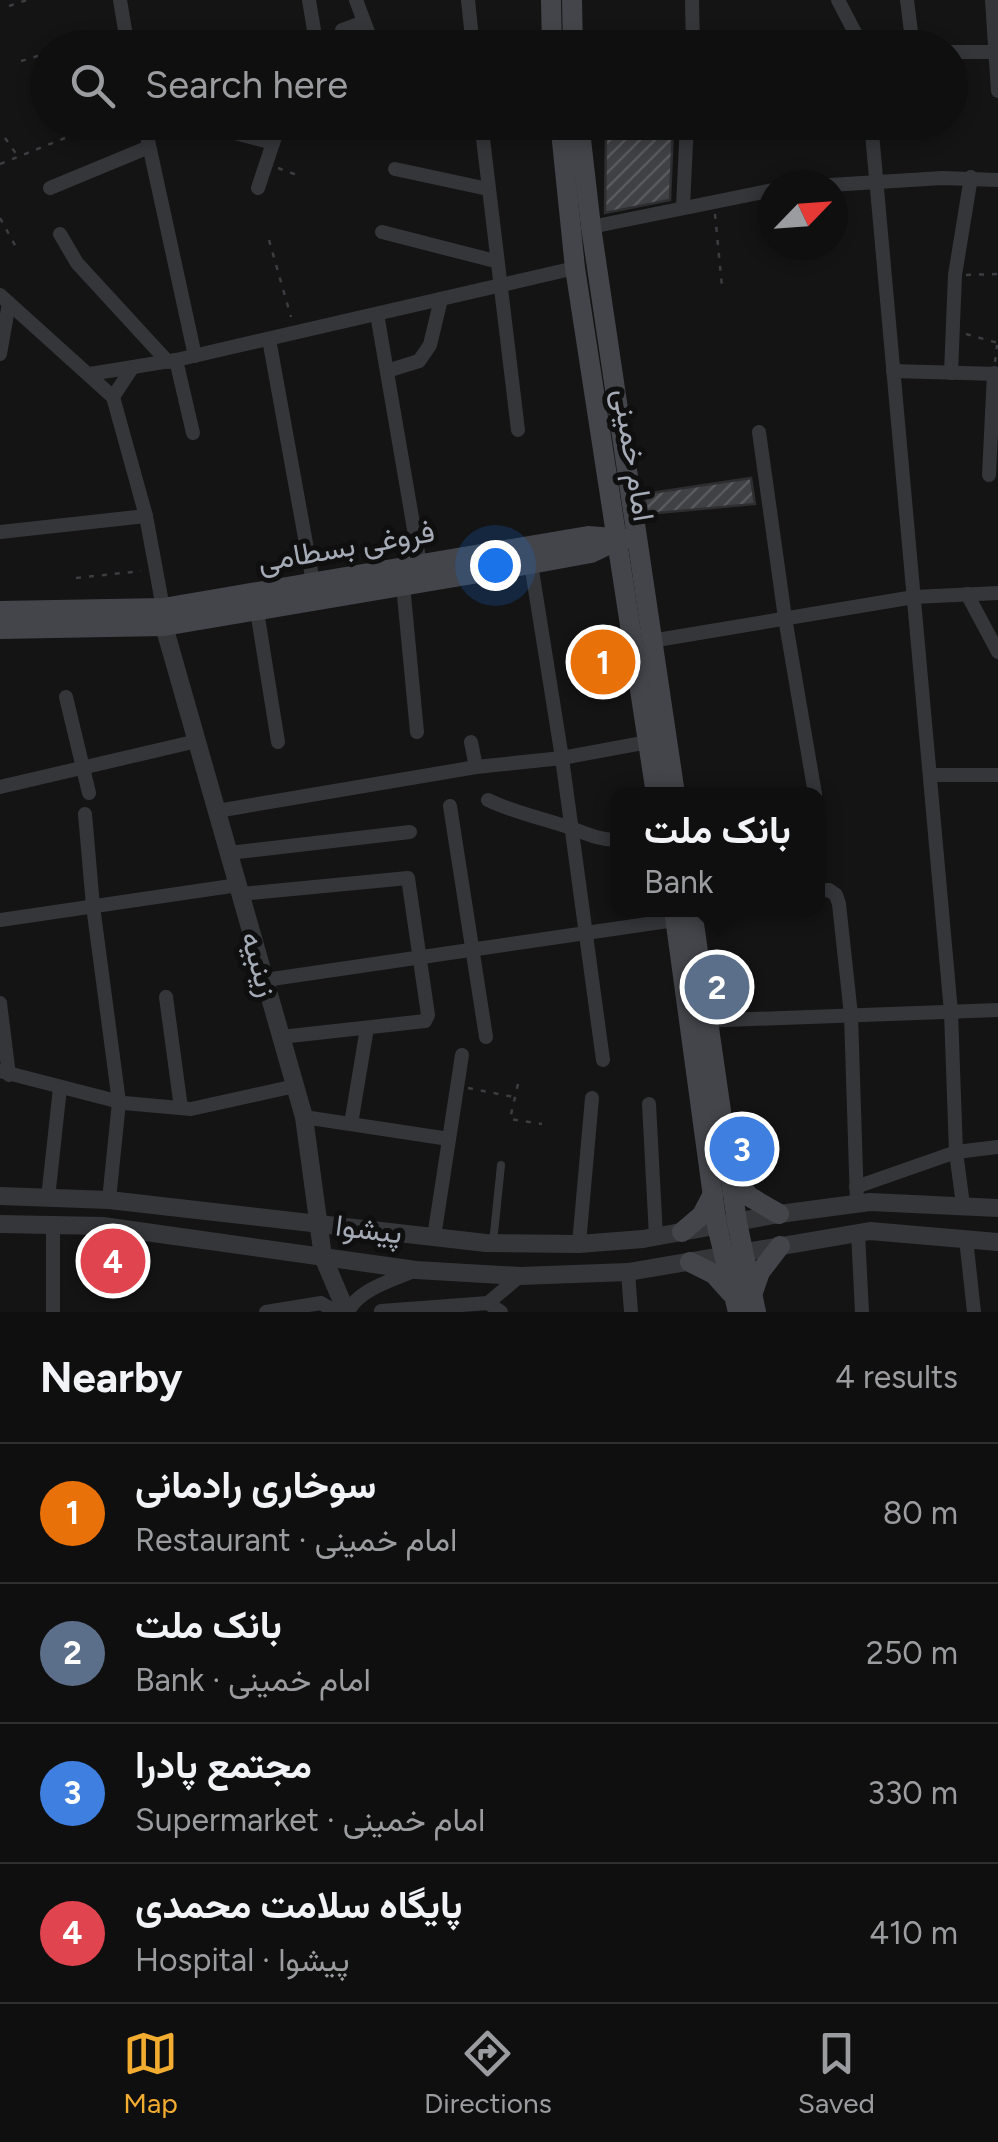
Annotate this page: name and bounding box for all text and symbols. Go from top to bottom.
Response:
search box [30,30,968,140]
icon: search [65,58,120,113]
text: Search here [145,62,348,108]
north arrow [758,170,848,260]
street label: امام خمینی [604,386,663,524]
street label: فروغی بسطامی [255,512,437,580]
your location [470,540,521,591]
pin: 1 [570,624,636,700]
popup [610,787,825,917]
text: بانک ملت [644,807,791,853]
text: Bank [644,863,713,901]
street label: زینبیه [233,927,287,1001]
pin: 2 [684,950,750,1024]
pin: 3 [710,1112,774,1186]
street label: پیشوا [333,1207,404,1253]
pin: 4 [80,1224,146,1298]
text: Nearby [40,1352,182,1403]
text: 4 results [835,1358,958,1396]
text: سوخاری رادمانی [135,1462,376,1508]
text: 1 [66,1494,79,1532]
text: 80 m [883,1494,958,1532]
text: Restaurant · امام خمینی [135,1521,457,1559]
text: بانک ملت [135,1602,282,1648]
text: 2 [63,1634,82,1672]
text: 250 m [866,1634,958,1672]
text: Bank · امام خمینی [135,1661,371,1699]
text: مجتمع پادرا [135,1742,312,1788]
text: 3 [64,1774,81,1812]
text: 330 m [868,1774,958,1812]
text: Supermarket · امام خمینی [135,1801,485,1839]
text: پایگاه سلامت محمدی [135,1882,463,1928]
text: 4 [62,1914,83,1952]
text: 410 m [869,1914,958,1952]
text: Hospital · پیشوا [135,1941,350,1979]
tab: Map [123,2026,178,2120]
tab: Directions [424,2026,552,2120]
tab: Saved [798,2026,875,2120]

